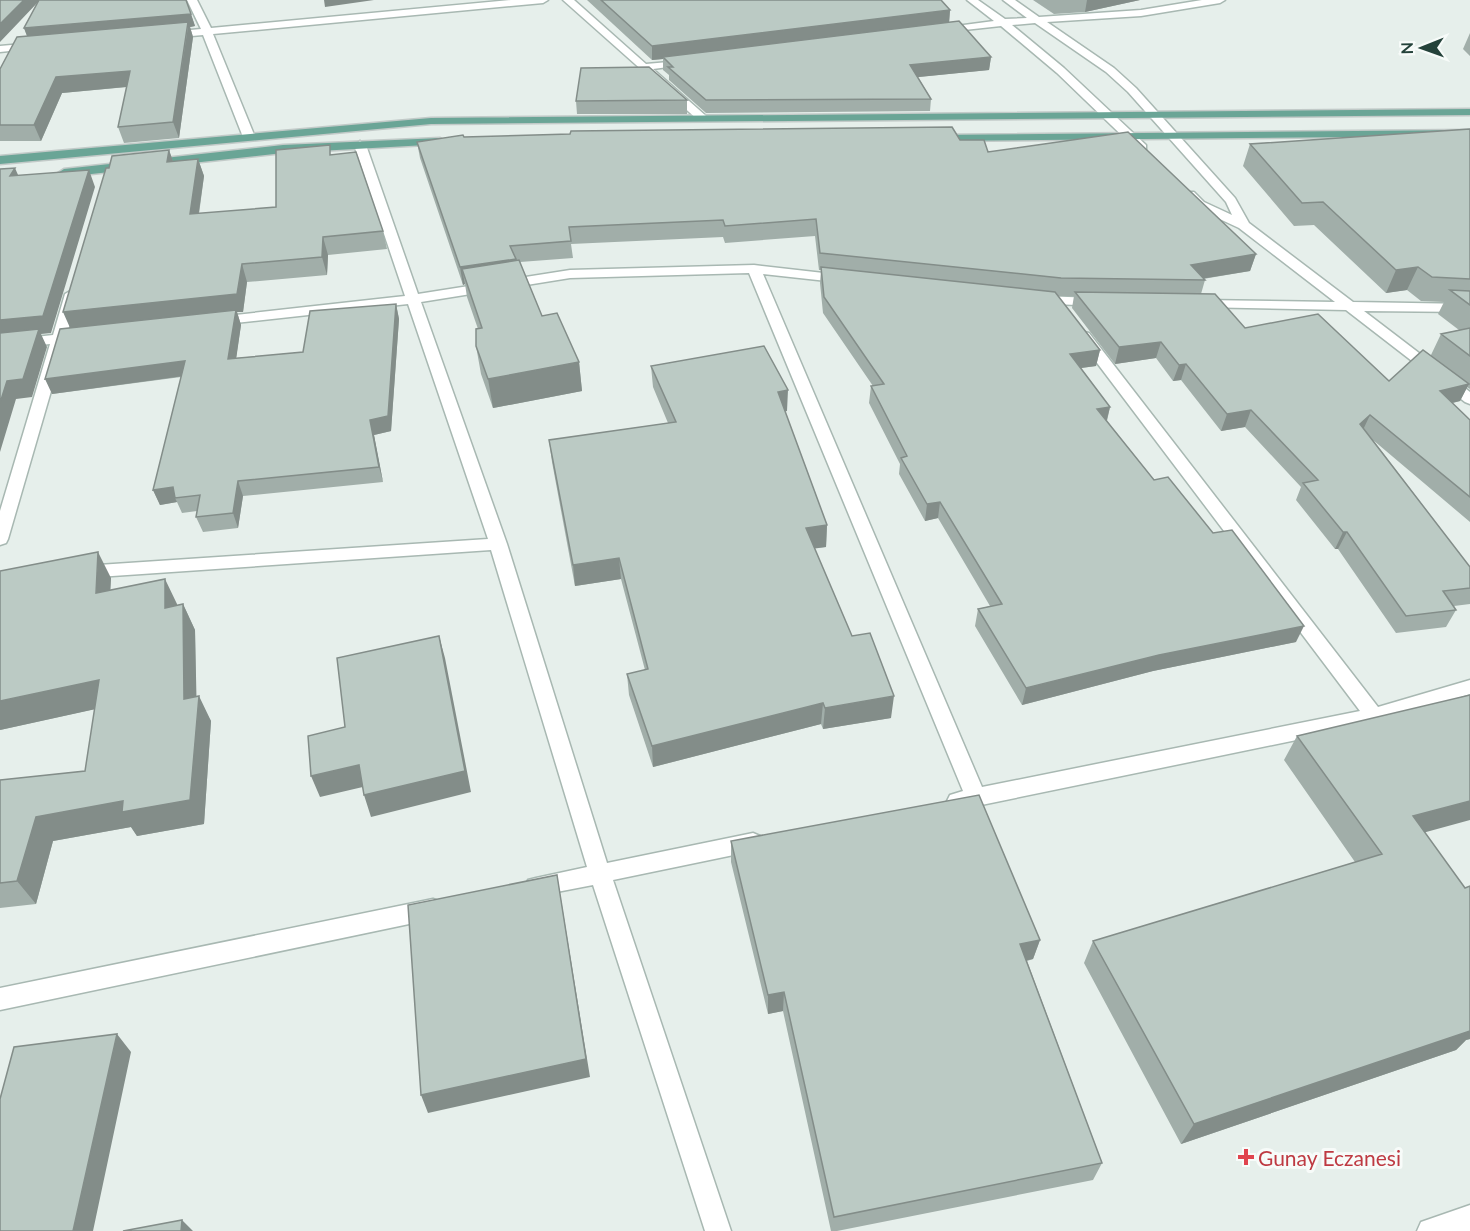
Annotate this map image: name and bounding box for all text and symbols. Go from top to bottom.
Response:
north arrow [1392,18,1452,78]
text: N [1397,42,1416,55]
place label: Gunay Eczanesi [1258,1145,1401,1170]
marker: Gunay Eczanesi [1239,1150,1253,1164]

